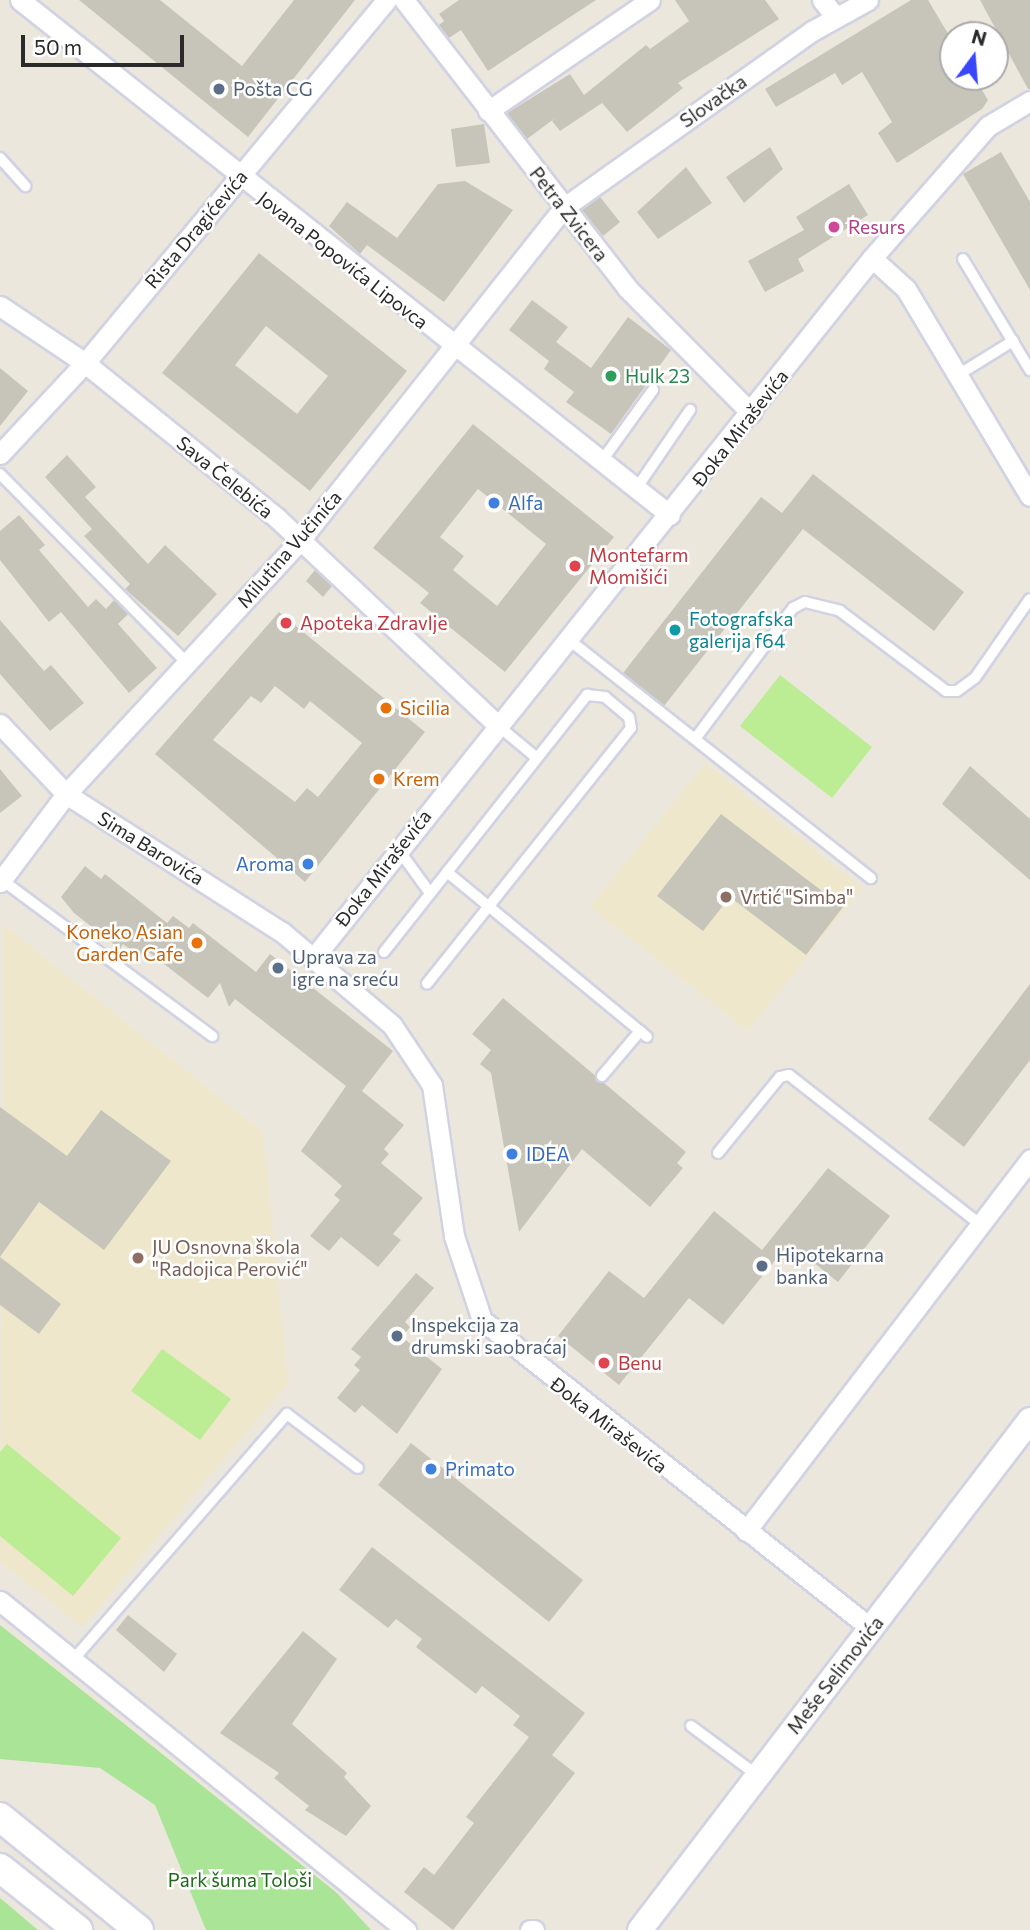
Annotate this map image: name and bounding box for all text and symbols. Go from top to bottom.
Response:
scale bar [24,21,187,65]
north arrow [939,21,1009,91]
text: N [969,24,989,50]
text: 50 m [34,34,82,59]
street label: Slovačka [675,70,751,132]
place label: Pošta CG [233,78,313,100]
marker: Pošta CG [211,81,227,97]
street label: Petra Zvicera [525,162,613,266]
street label: Rista Dragićevića [140,165,252,293]
street label: Jovana Popovića Lipovca [253,186,433,334]
place label: Resurs [848,216,905,238]
marker: Resurs [826,219,842,235]
place label: Hulk 23 [625,365,690,387]
street label: Đoka Miraševića [687,365,793,491]
marker: Hulk 23 [603,368,619,384]
street label: Sava Čelebića [172,431,278,523]
street label: Milutina Vučinića [232,486,346,612]
place label: Alfa [508,492,543,514]
marker: Alfa [486,495,502,511]
place label: Montefarm Momišići [589,544,688,588]
marker: Montefarm Momišići [567,558,583,574]
place label: Fotografska galerija f64 [689,608,793,652]
place label: Apoteka Zdravlje [300,612,447,634]
marker: Apoteka Zdravlje [278,615,294,631]
marker: Fotografska galerija f64 [667,622,683,638]
place label: Sicilia [400,697,450,719]
marker: Sicilia [378,700,394,716]
place label: Krem [393,768,440,790]
marker: Krem [371,771,387,787]
street label: Đoka Miraševića [330,805,436,931]
street label: Sima Barovića [94,806,208,890]
place label: Aroma [236,853,294,875]
marker: Aroma [300,856,316,872]
place label: Vrtić "Simba" [740,886,853,908]
marker: Vrtić "Simba" [718,889,734,905]
place label: Koneko Asian Garden Cafe [66,921,183,965]
marker: Koneko Asian Garden Cafe [189,935,205,951]
place label: Uprava za igre na sreću [292,946,399,990]
marker: Uprava za igre na sreću [270,960,286,976]
place label: IDEA [526,1143,570,1165]
marker: IDEA [504,1146,520,1162]
place label: JU Osnovna škola "Radojica Perović" [152,1236,308,1280]
place label: Hipotekarna banka [776,1244,884,1288]
marker: JU Osnovna škola "Radojica Perović" [130,1250,146,1266]
marker: Hipotekarna banka [754,1258,770,1274]
place label: Inspekcija za drumski saobraćaj [411,1314,567,1358]
marker: Inspekcija za drumski saobraćaj [389,1328,405,1344]
place label: Benu [618,1352,662,1374]
marker: Benu [596,1355,612,1371]
street label: Đoka Miraševića [546,1372,672,1478]
place label: Primato [445,1458,515,1480]
marker: Primato [423,1461,439,1477]
street label: Meše Selimovića [782,1612,888,1738]
park label: Park šuma Tološi [168,1869,312,1891]

